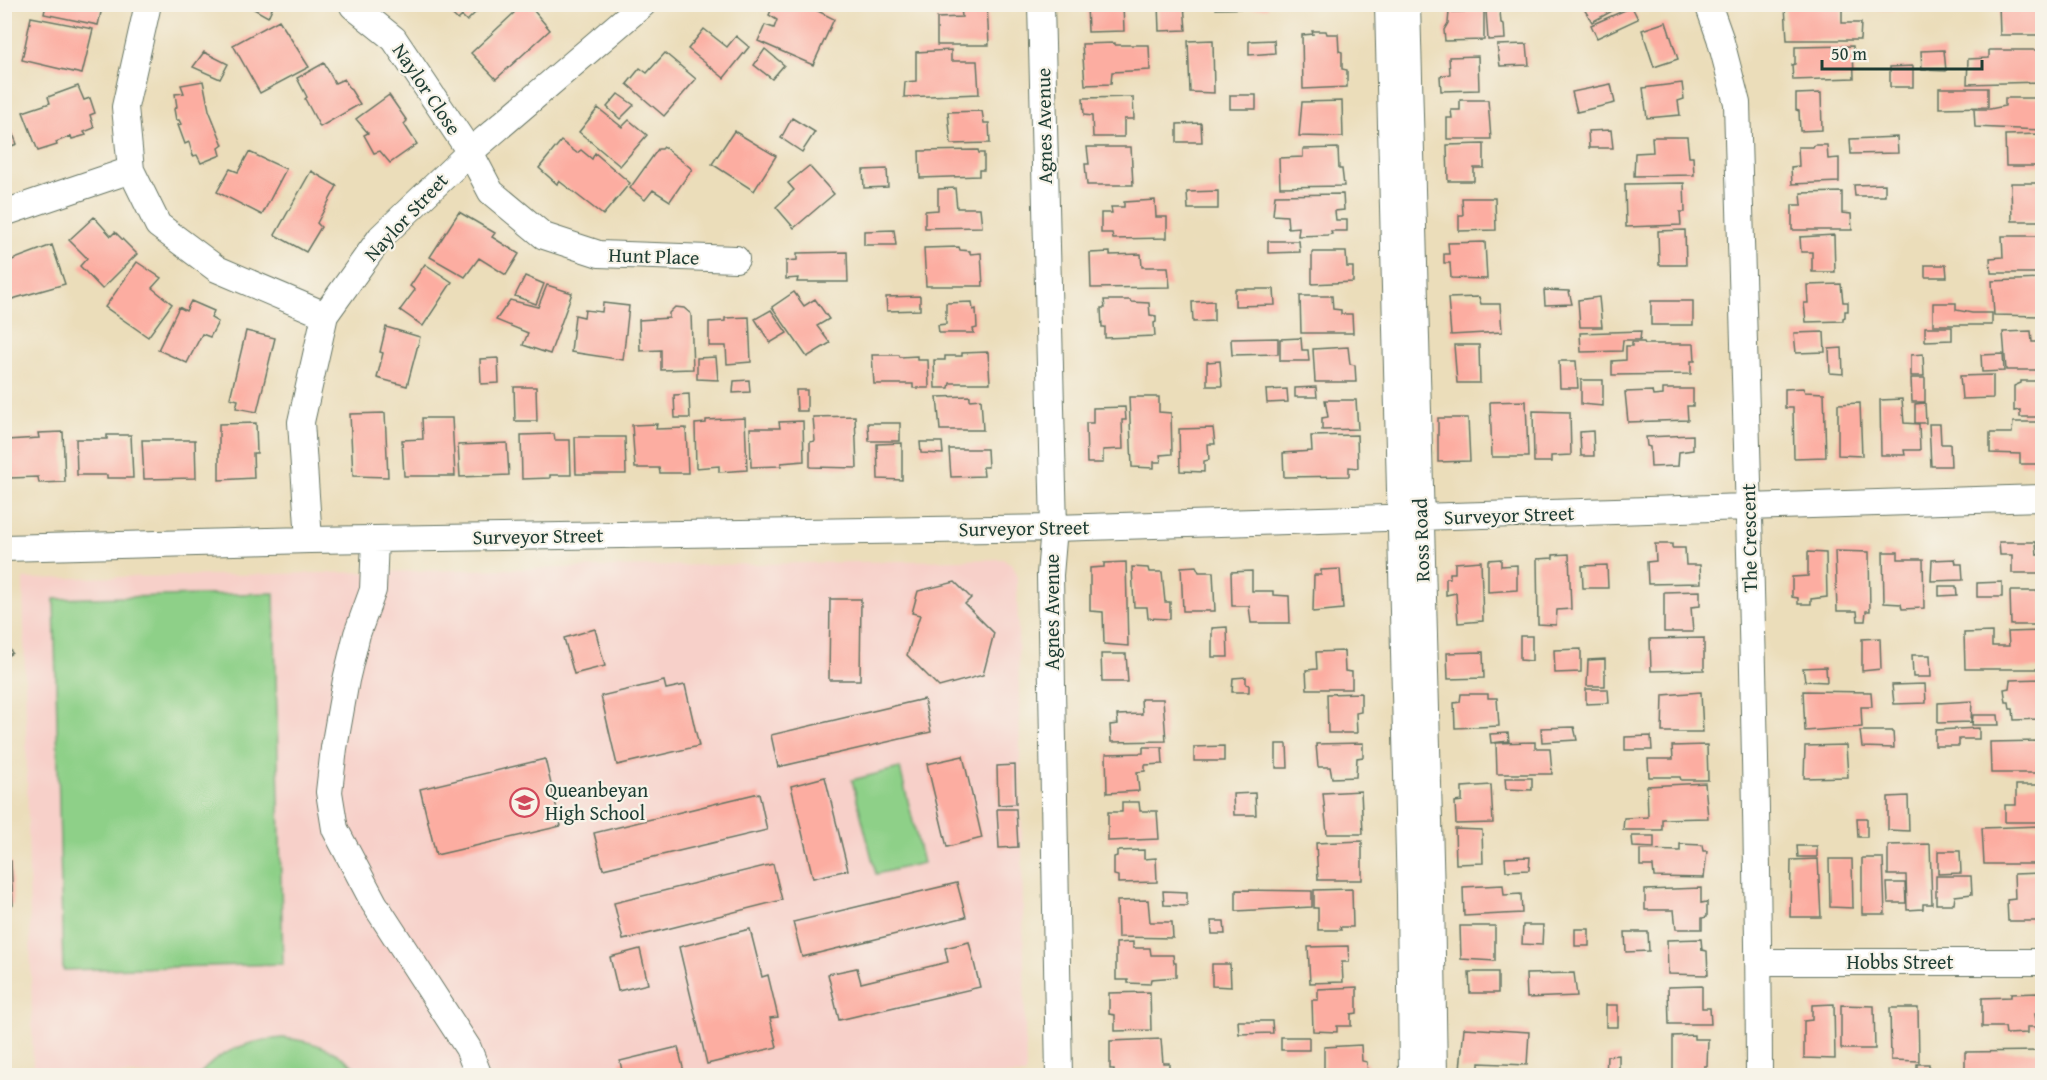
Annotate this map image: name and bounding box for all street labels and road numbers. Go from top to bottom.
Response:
street label: Naylor Close [386,37,469,140]
street label: Agnes Avenue [1028,68,1059,185]
street label: Naylor Street [357,166,454,267]
street label: Hunt Place [608,239,700,272]
street label: The Crescent [1733,483,1764,593]
street label: Ross Road [1405,497,1436,582]
street label: Surveyor Street [1443,498,1575,531]
street label: Surveyor Street [958,512,1090,543]
street label: Surveyor Street [472,520,604,551]
street label: Agnes Avenue [1037,554,1066,670]
street label: Hobbs Street [1846,947,1954,976]

